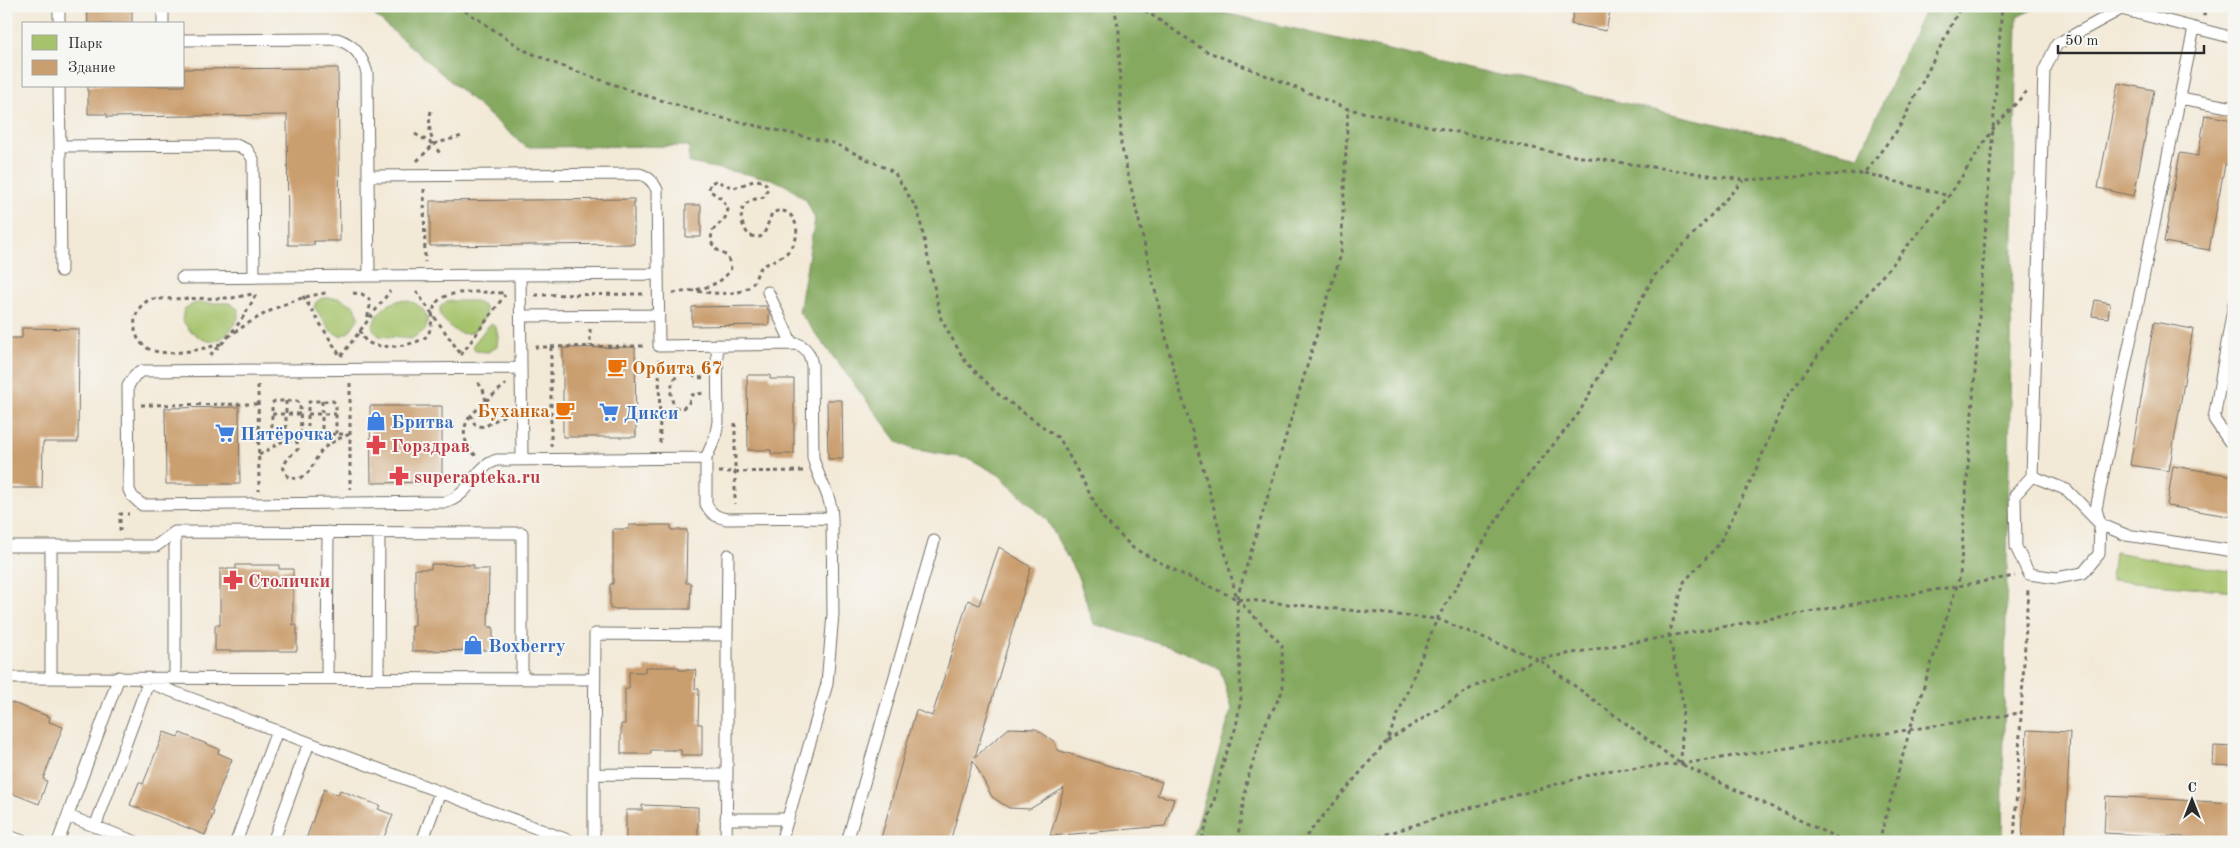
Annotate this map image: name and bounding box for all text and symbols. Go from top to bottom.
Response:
legend [22,22,185,88]
scale bar [2058,22,2204,54]
text: 50 m [2065,34,2099,49]
text: Парк [68,37,103,52]
text: Здание [68,61,115,76]
cafe icon: Орбита 67 [606,356,628,378]
place label: Орбита 67 [632,360,723,379]
cafe icon: Буханка [554,399,576,421]
supermarket icon: Дикси [598,401,620,423]
place label: Буханка [477,403,550,422]
place label: Дикси [624,405,679,424]
shop icon: Бритва [365,410,387,432]
place label: Бритва [391,414,454,433]
supermarket icon: Пятёрочка [214,422,236,444]
place label: Пятёрочка [240,426,334,445]
pharmacy icon: Горздрав [365,434,387,456]
place label: Горздрав [391,438,470,457]
pharmacy icon: superapteka.ru [388,465,410,487]
place label: superapteka.ru [414,469,540,488]
pharmacy icon: Столички [222,569,244,591]
place label: Столички [248,573,330,592]
shop icon: Boxberry [462,634,484,656]
place label: Boxberry [488,638,566,657]
north arrow [2168,776,2218,826]
text: С [2187,781,2197,795]

